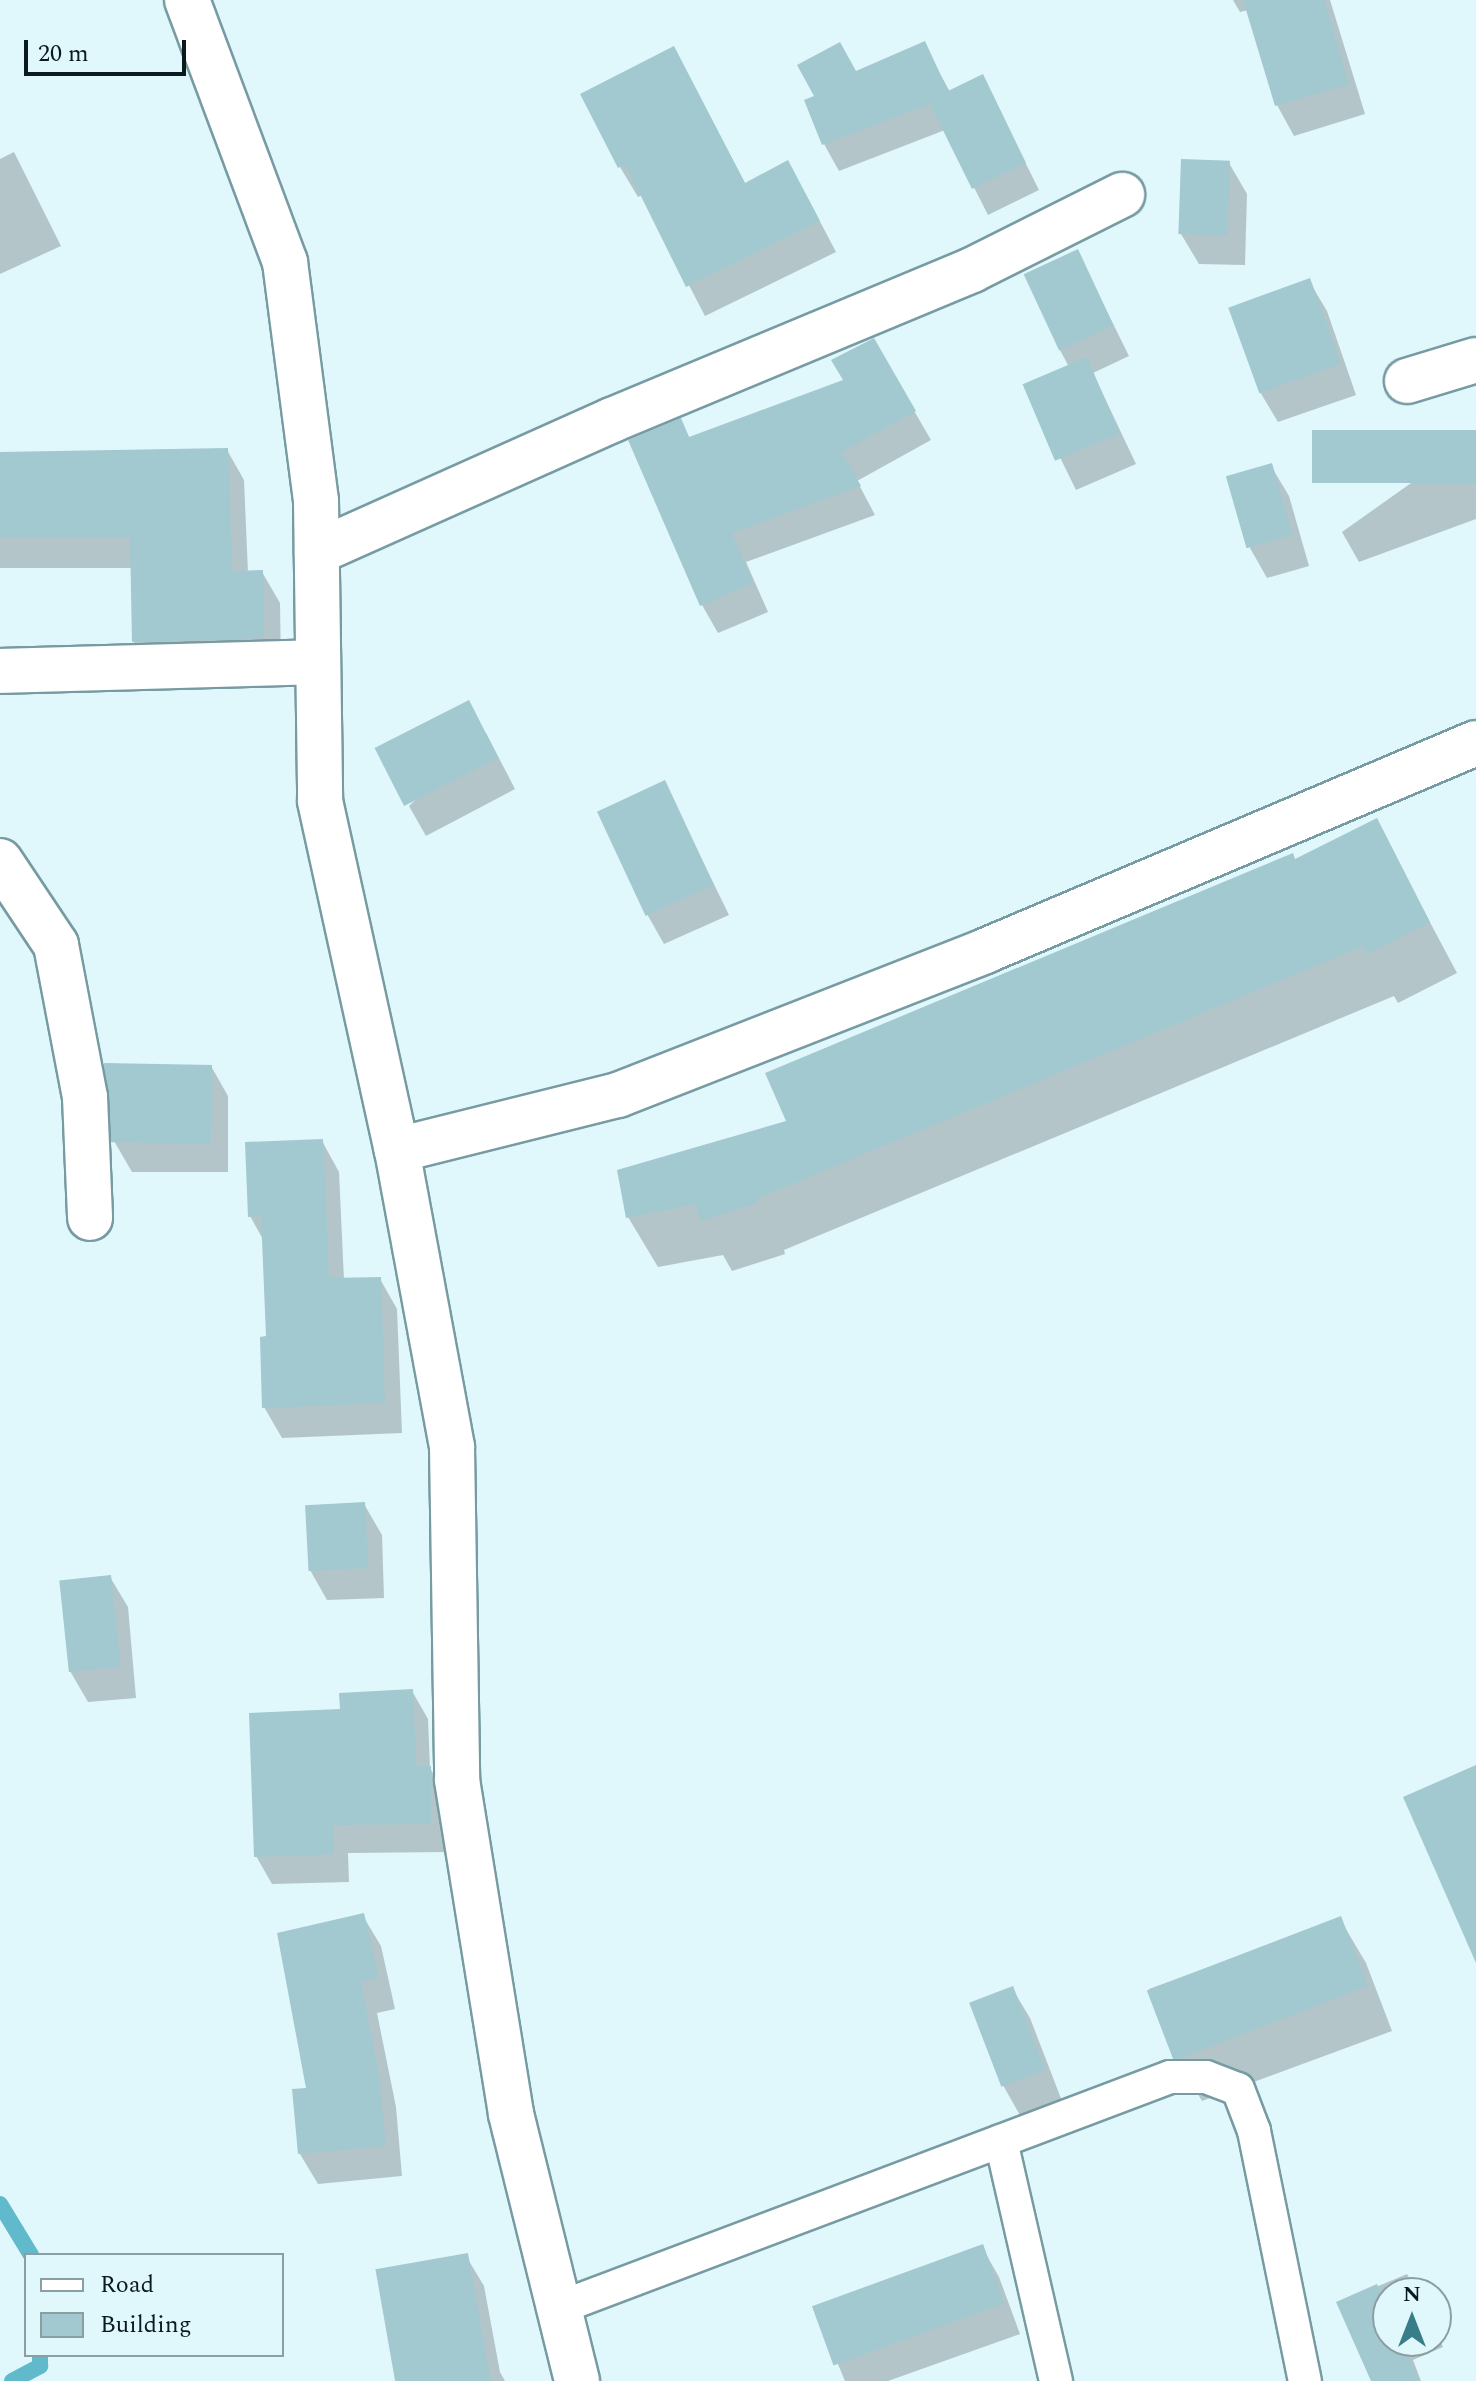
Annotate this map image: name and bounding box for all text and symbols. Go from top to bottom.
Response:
scale bar [28,24,190,74]
text: 20 m [38,36,89,72]
legend [24,2253,284,2357]
text: Road [100,2267,154,2303]
north arrow [1372,2277,1452,2357]
text: N [1403,2278,1421,2311]
text: Building [100,2307,192,2343]

